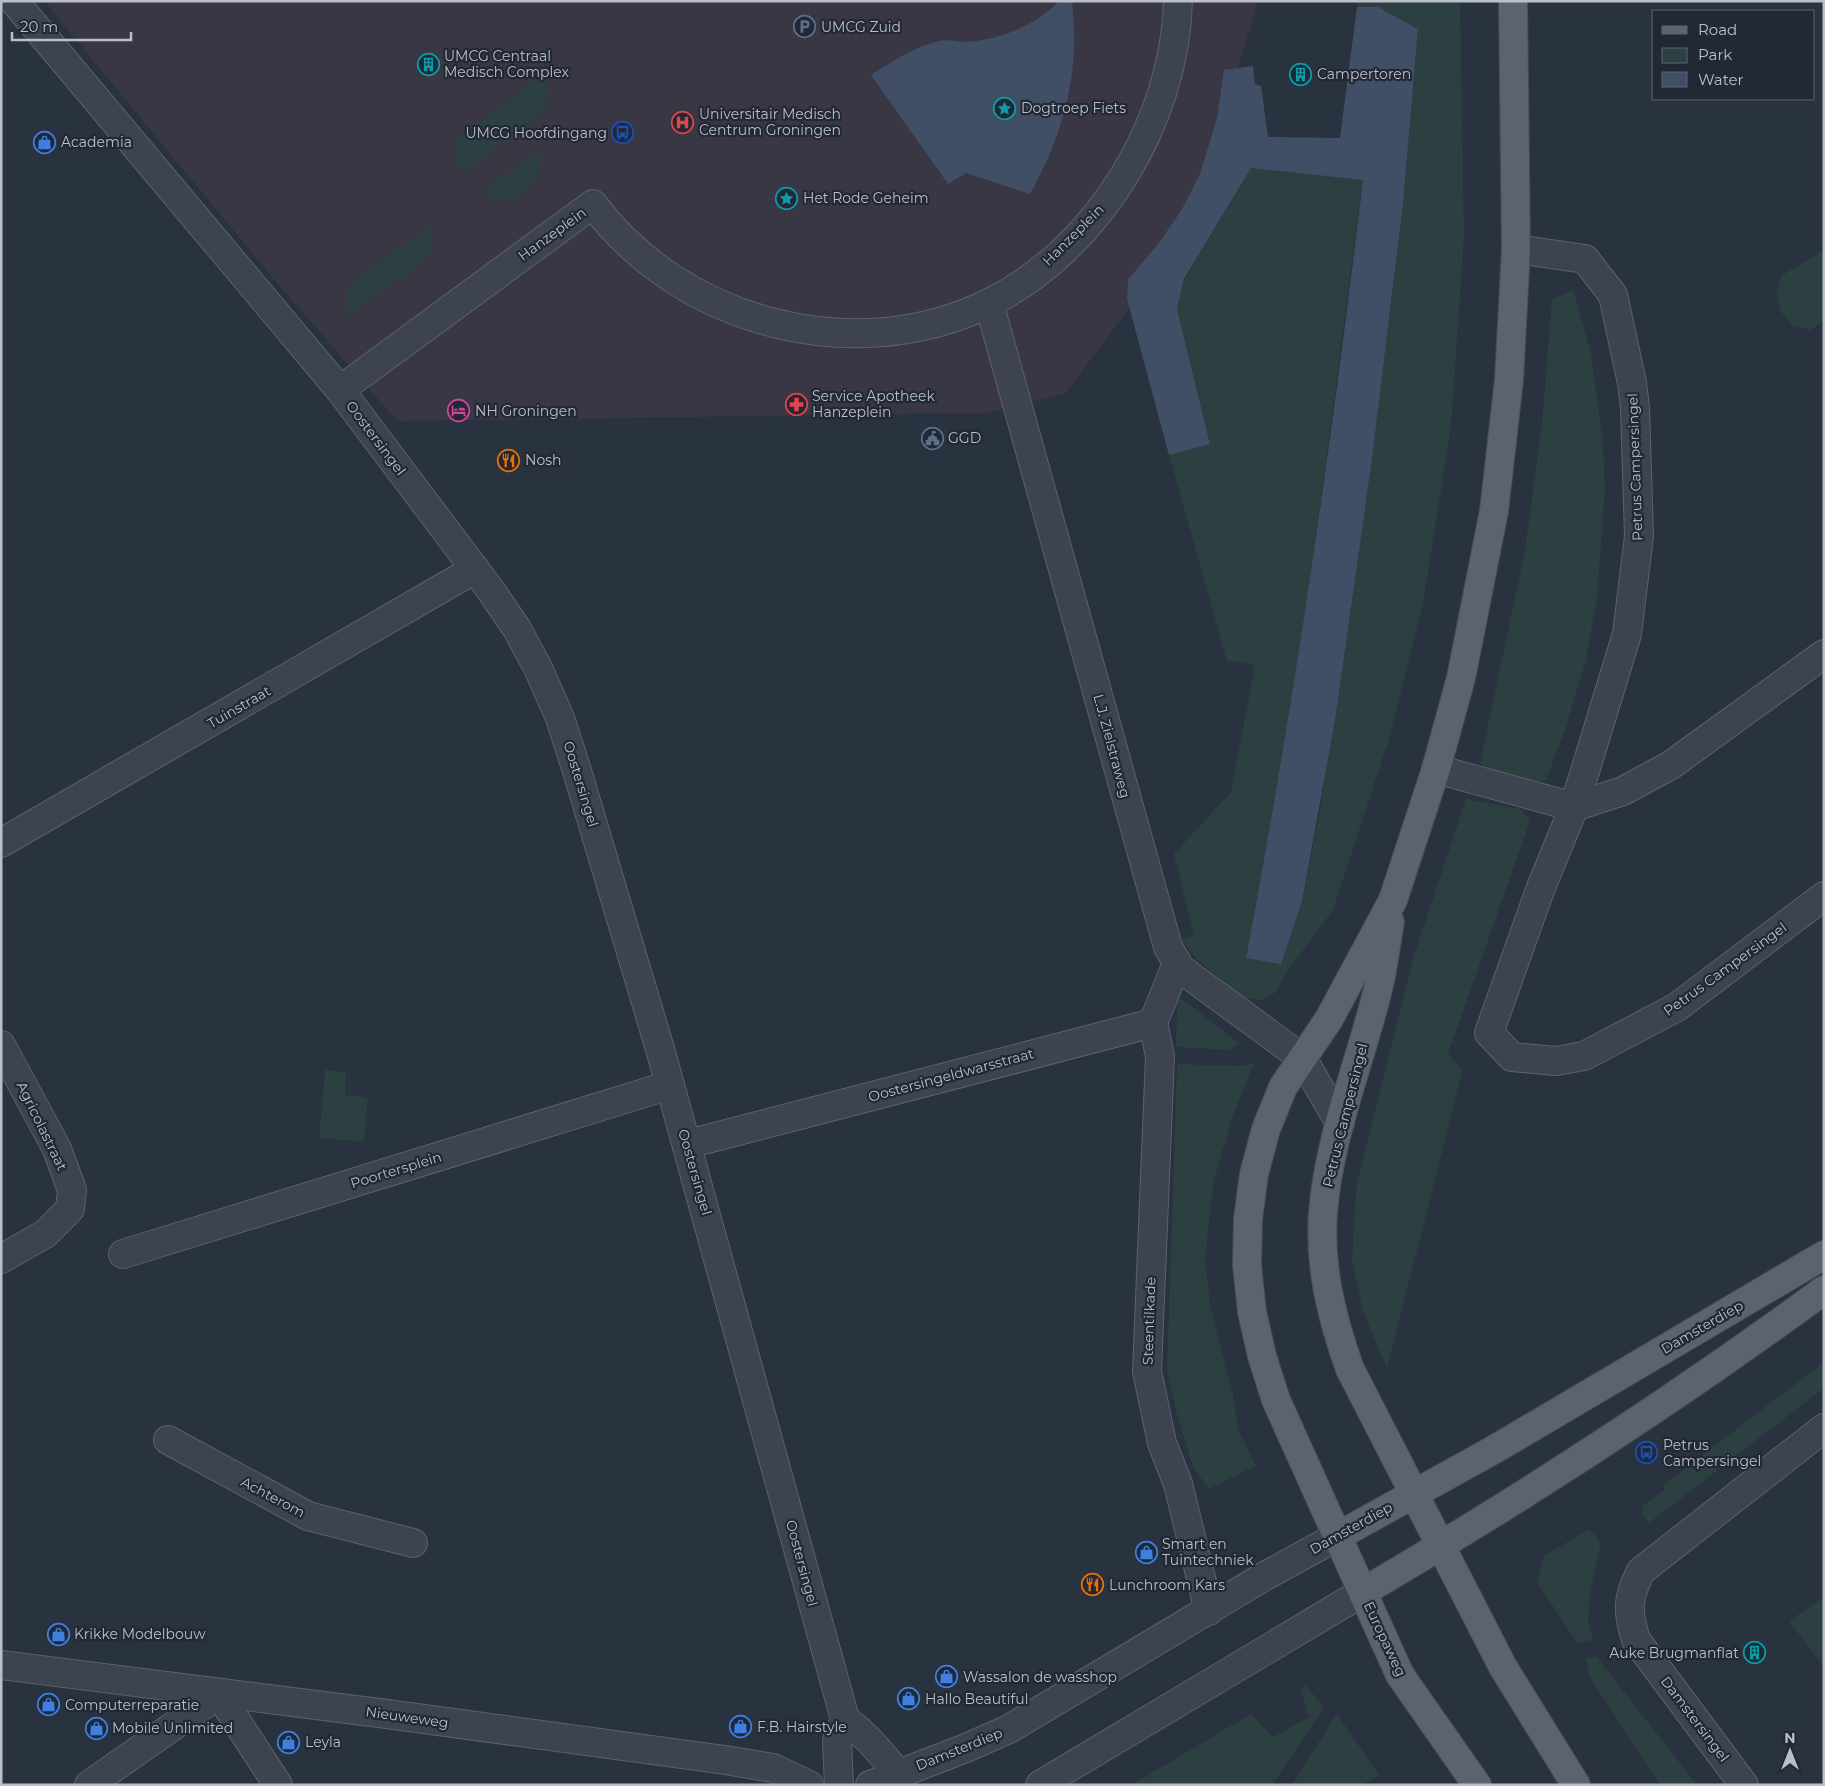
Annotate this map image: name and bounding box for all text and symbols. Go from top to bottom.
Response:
scale bar [12,10,131,42]
legend [1652,10,1815,100]
parking icon: UMCG Zuid [793,15,817,39]
text: 20 m [20,17,58,36]
place label: UMCG Zuid [821,18,901,36]
text: Road [1698,20,1737,39]
text: Park [1698,45,1732,64]
place label: UMCG Centraal Medisch Complex [444,47,570,81]
building icon: UMCG Centraal Medisch Complex [416,52,440,76]
building icon: Campertoren [1289,62,1313,86]
place label: Campertoren [1317,65,1411,83]
text: Water [1698,70,1744,89]
place icon: Dogtroep Fiets [993,96,1017,120]
place label: Dogtroep Fiets [1021,99,1126,117]
place label: Universitair Medisch Centrum Groningen [699,105,841,139]
hospital icon: Universitair Medisch Centrum Groningen [671,110,695,134]
bus stop icon: UMCG Hoofdingang [611,121,635,145]
place label: UMCG Hoofdingang [465,124,607,142]
shop icon: Academia [33,130,57,154]
place label: Academia [61,133,132,151]
place icon: Het Rode Geheim [775,186,799,210]
place label: Het Rode Geheim [803,189,929,207]
street label: Hanzeplein [1039,201,1107,269]
street label: Hanzeplein [515,203,589,265]
place label: Service Apotheek Hanzeplein [812,387,935,421]
pharmacy icon: Service Apotheek Hanzeplein [784,392,808,416]
street label: Petrus Campersingel [1623,393,1647,541]
street label: Oostersingel [342,397,410,479]
hotel icon: NH Groningen [447,399,471,423]
place label: NH Groningen [475,402,577,420]
public building icon: GGD [920,426,944,450]
place label: GGD [948,429,981,447]
restaurant icon: Nosh [497,448,521,472]
place label: Nosh [525,451,561,469]
street label: Tuinstraat [204,681,274,732]
street label: L.J. Zielstraweg [1089,692,1135,800]
street label: Oostersingel [559,739,603,829]
street label: Petrus Campersingel [1660,918,1790,1020]
street label: Petrus Campersingel [1318,1041,1372,1189]
street label: Oostersingeldwarsstraat [866,1044,1036,1106]
street label: Agricolastraat [13,1078,72,1174]
street label: Oostersingel [674,1127,716,1217]
street label: Poortersplein [348,1148,444,1192]
street label: Steentilkade [1138,1277,1160,1365]
street label: Damsterdiep [1658,1296,1746,1358]
place label: Petrus Campersingel [1663,1436,1761,1470]
bus stop icon: Petrus Campersingel [1635,1441,1659,1465]
street label: Achterom [238,1473,308,1521]
street label: Damsterdiep [1306,1498,1396,1558]
street label: Oostersingel [782,1518,822,1608]
place label: Smart en Tuintechniek [1162,1535,1254,1569]
shop icon: Smart en Tuintechniek [1134,1540,1158,1564]
restaurant icon: Lunchroom Kars [1081,1573,1105,1597]
place label: Lunchroom Kars [1109,1576,1225,1594]
street label: Europaweg [1360,1599,1410,1679]
shop icon: Krikke Modelbouw [46,1622,70,1646]
place label: Krikke Modelbouw [74,1625,206,1643]
building icon: Auke Brugmanflat [1743,1641,1767,1665]
place label: Auke Brugmanflat [1609,1644,1739,1662]
shop icon: Wassalon de wasshop [935,1665,959,1689]
place label: Wassalon de wasshop [963,1668,1117,1686]
street label: Damstersingel [1657,1673,1733,1765]
shop icon: Hallo Beautiful [897,1687,921,1711]
place label: Hallo Beautiful [925,1690,1028,1708]
shop icon: Computerreparatie [37,1693,61,1717]
place label: Computerreparatie [65,1696,199,1714]
street label: Nieuweweg [364,1702,450,1732]
shop icon: F.B. Hairstyle [729,1715,753,1739]
shop icon: Mobile Unlimited [84,1716,108,1740]
place label: F.B. Hairstyle [757,1718,847,1736]
place label: Mobile Unlimited [112,1719,233,1737]
street label: Damsterdiep [913,1723,1005,1775]
north arrow [1765,1726,1815,1776]
text: N [1784,1729,1796,1747]
shop icon: Leyla [277,1730,301,1754]
place label: Leyla [305,1733,341,1751]

